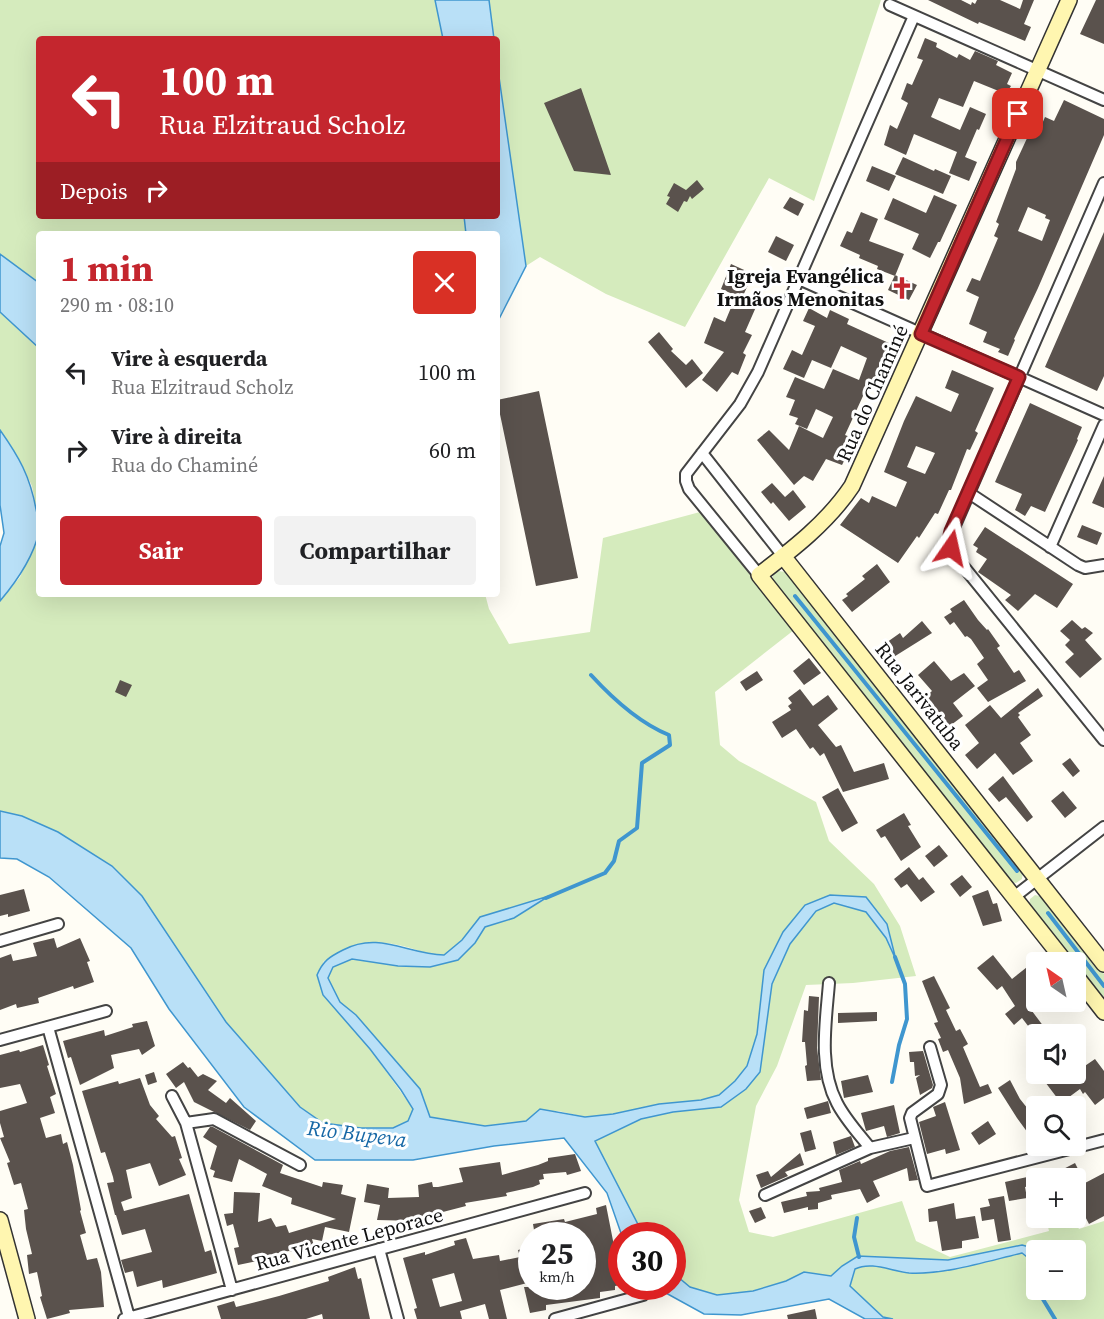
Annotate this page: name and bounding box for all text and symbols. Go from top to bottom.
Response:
text: 100 m [159,51,274,109]
icon: left [60,60,138,138]
pin [992,88,1043,139]
icon: arrive [1001,97,1034,130]
text: Rua Elzitraud Scholz [159,106,405,143]
icon: right [140,174,173,207]
text: Depois [60,176,128,206]
text: 1 min [60,244,153,293]
button: close [413,251,476,314]
place label: Igreja Evangélica Irmãos Menonitas [717,262,884,313]
church icon: Igreja Evangélica Irmãos Menonitas [889,275,915,301]
text: 290 m · 08:10 [60,291,174,319]
street label: Rua do Chaminé [829,320,915,466]
text: Vire à esquerda [111,343,267,373]
icon: left [60,356,93,389]
text: 100 m [418,357,476,387]
text: Rua Elzitraud Scholz [111,373,293,401]
text: Vire à direita [111,421,242,451]
icon: right [60,434,93,467]
text: 60 m [429,435,476,465]
text: Rua do Chaminé [111,451,258,479]
button: Sair [60,516,262,585]
button: Compartilhar [274,516,476,585]
position arrow [919,516,983,580]
street label: Rua Jarivatuba [869,636,972,757]
north arrow [1026,952,1086,1012]
map controls [1026,952,1086,1300]
button: sound [1026,1024,1086,1084]
button: search [1026,1096,1086,1156]
water label: Rio Bupeva [305,1113,408,1154]
button: + [1026,1168,1086,1228]
street label: Rua Vicente Leporace [252,1200,446,1278]
speed limit sign: 30 [608,1222,686,1300]
text: 25 [541,1233,573,1274]
button: − [1026,1240,1086,1300]
text: km/h [539,1266,575,1287]

